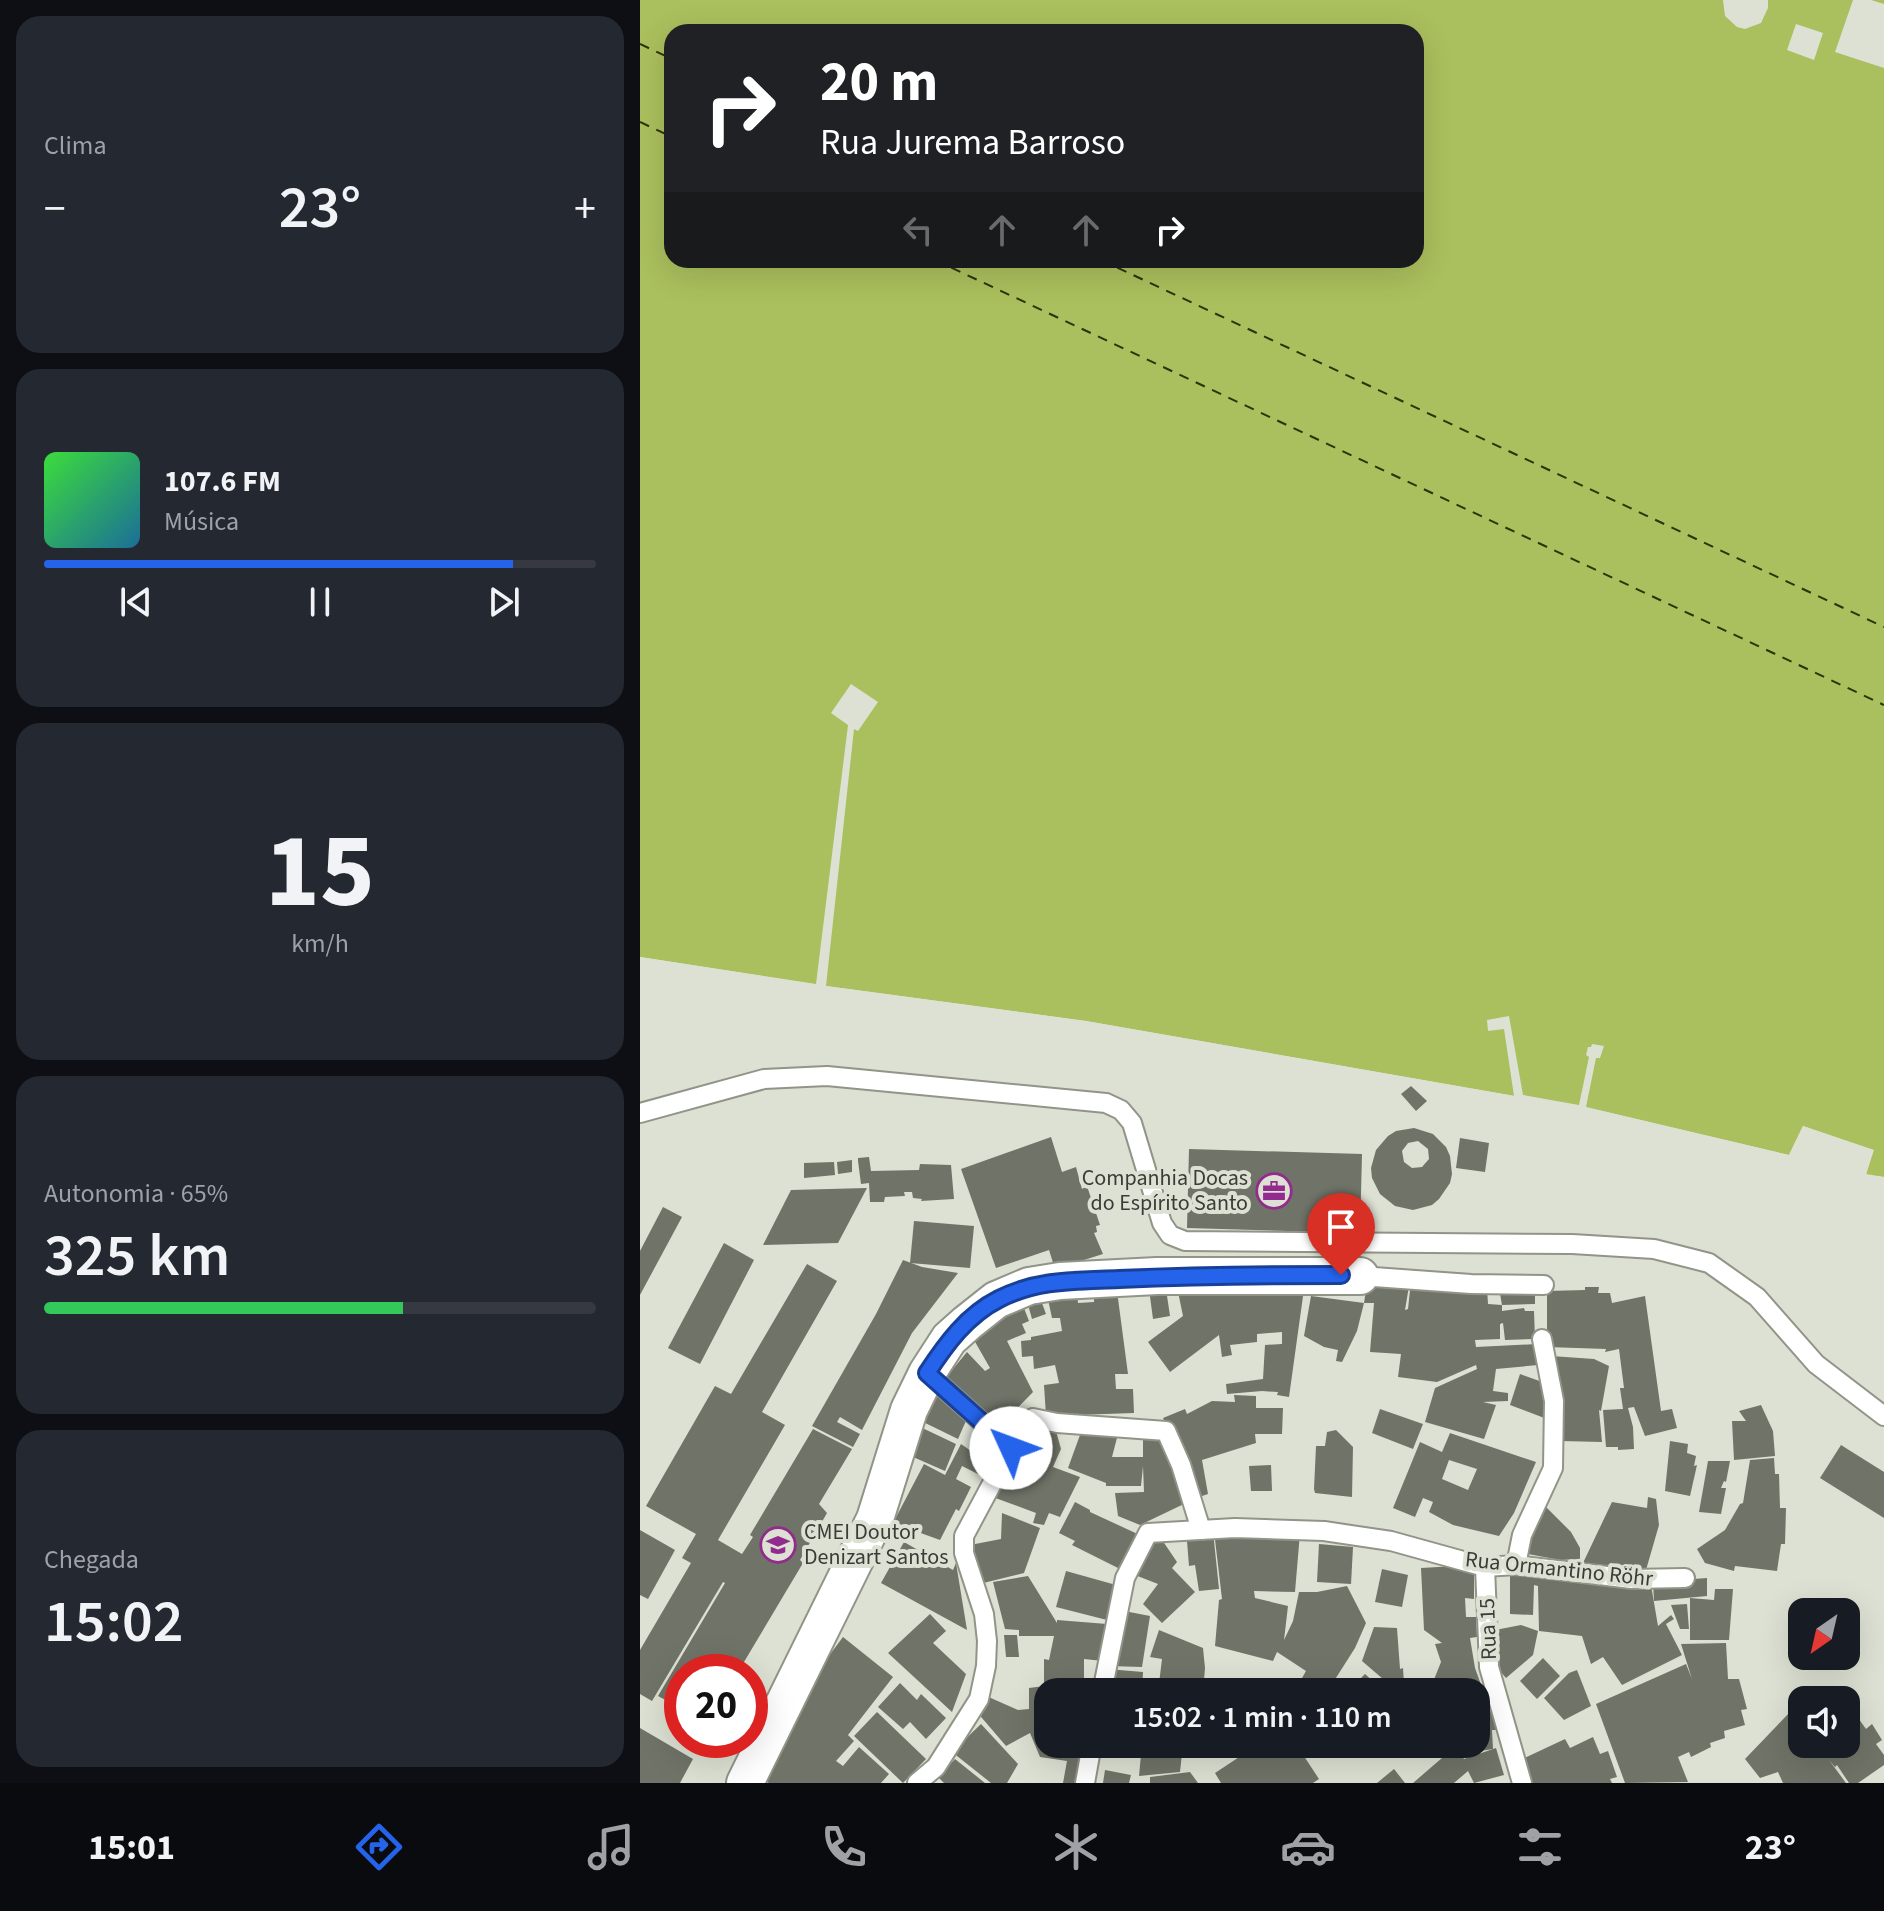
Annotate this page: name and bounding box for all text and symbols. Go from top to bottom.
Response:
text: 20 m [820,43,938,122]
icon: right [688,56,792,160]
text: Rua Jurema Barroso [820,117,1125,168]
text: Clima [44,127,107,164]
text: 23° [279,166,361,251]
text: − [44,178,66,241]
text: + [574,178,596,241]
icon: left [896,208,940,252]
icon: ahead [980,208,1024,252]
icon: ahead [1064,208,1108,252]
icon: right [1148,208,1192,252]
text: 107.6 FM [164,460,281,503]
text: Música [164,503,239,540]
icon: previous [114,580,158,624]
icon: pause [298,580,342,624]
icon: next [482,580,526,624]
text: 15 [265,799,375,947]
text: km/h [291,925,349,962]
place label: Companhia Docas do Espírito Santo [1082,1162,1248,1219]
office icon: Companhia Docas do Espírito Santo [1255,1172,1293,1210]
text: Autonomia · 65% [44,1175,228,1212]
pin [1307,1193,1375,1275]
icon: arrive [1319,1205,1363,1249]
text: 325 km [44,1214,230,1299]
position arrow [969,1406,1053,1490]
place label: CMEI Doutor Denizart Santos [804,1516,948,1573]
school or university icon: CMEI Doutor Denizart Santos [759,1526,797,1564]
text: Chegada [44,1541,139,1578]
street label: Rua Ormantino Röhr [1464,1543,1655,1595]
text: 15:02 [44,1580,184,1665]
street label: Rua 15 [1471,1598,1505,1660]
north arrow [1788,1598,1860,1670]
map controls [1788,1598,1860,1758]
speed limit sign: 20 [664,1654,768,1758]
button: sound [1788,1686,1860,1758]
text: 15:02 · 1 min · 110 m [1132,1696,1392,1739]
icon: directions [351,1819,407,1875]
icon: music [583,1819,639,1875]
icon: phone [816,1819,872,1875]
icon: climate [1048,1819,1104,1875]
icon: car [1280,1819,1336,1875]
icon: filters [1512,1819,1568,1875]
text: 15:01 [88,1822,175,1873]
text: 23° [1745,1822,1796,1873]

